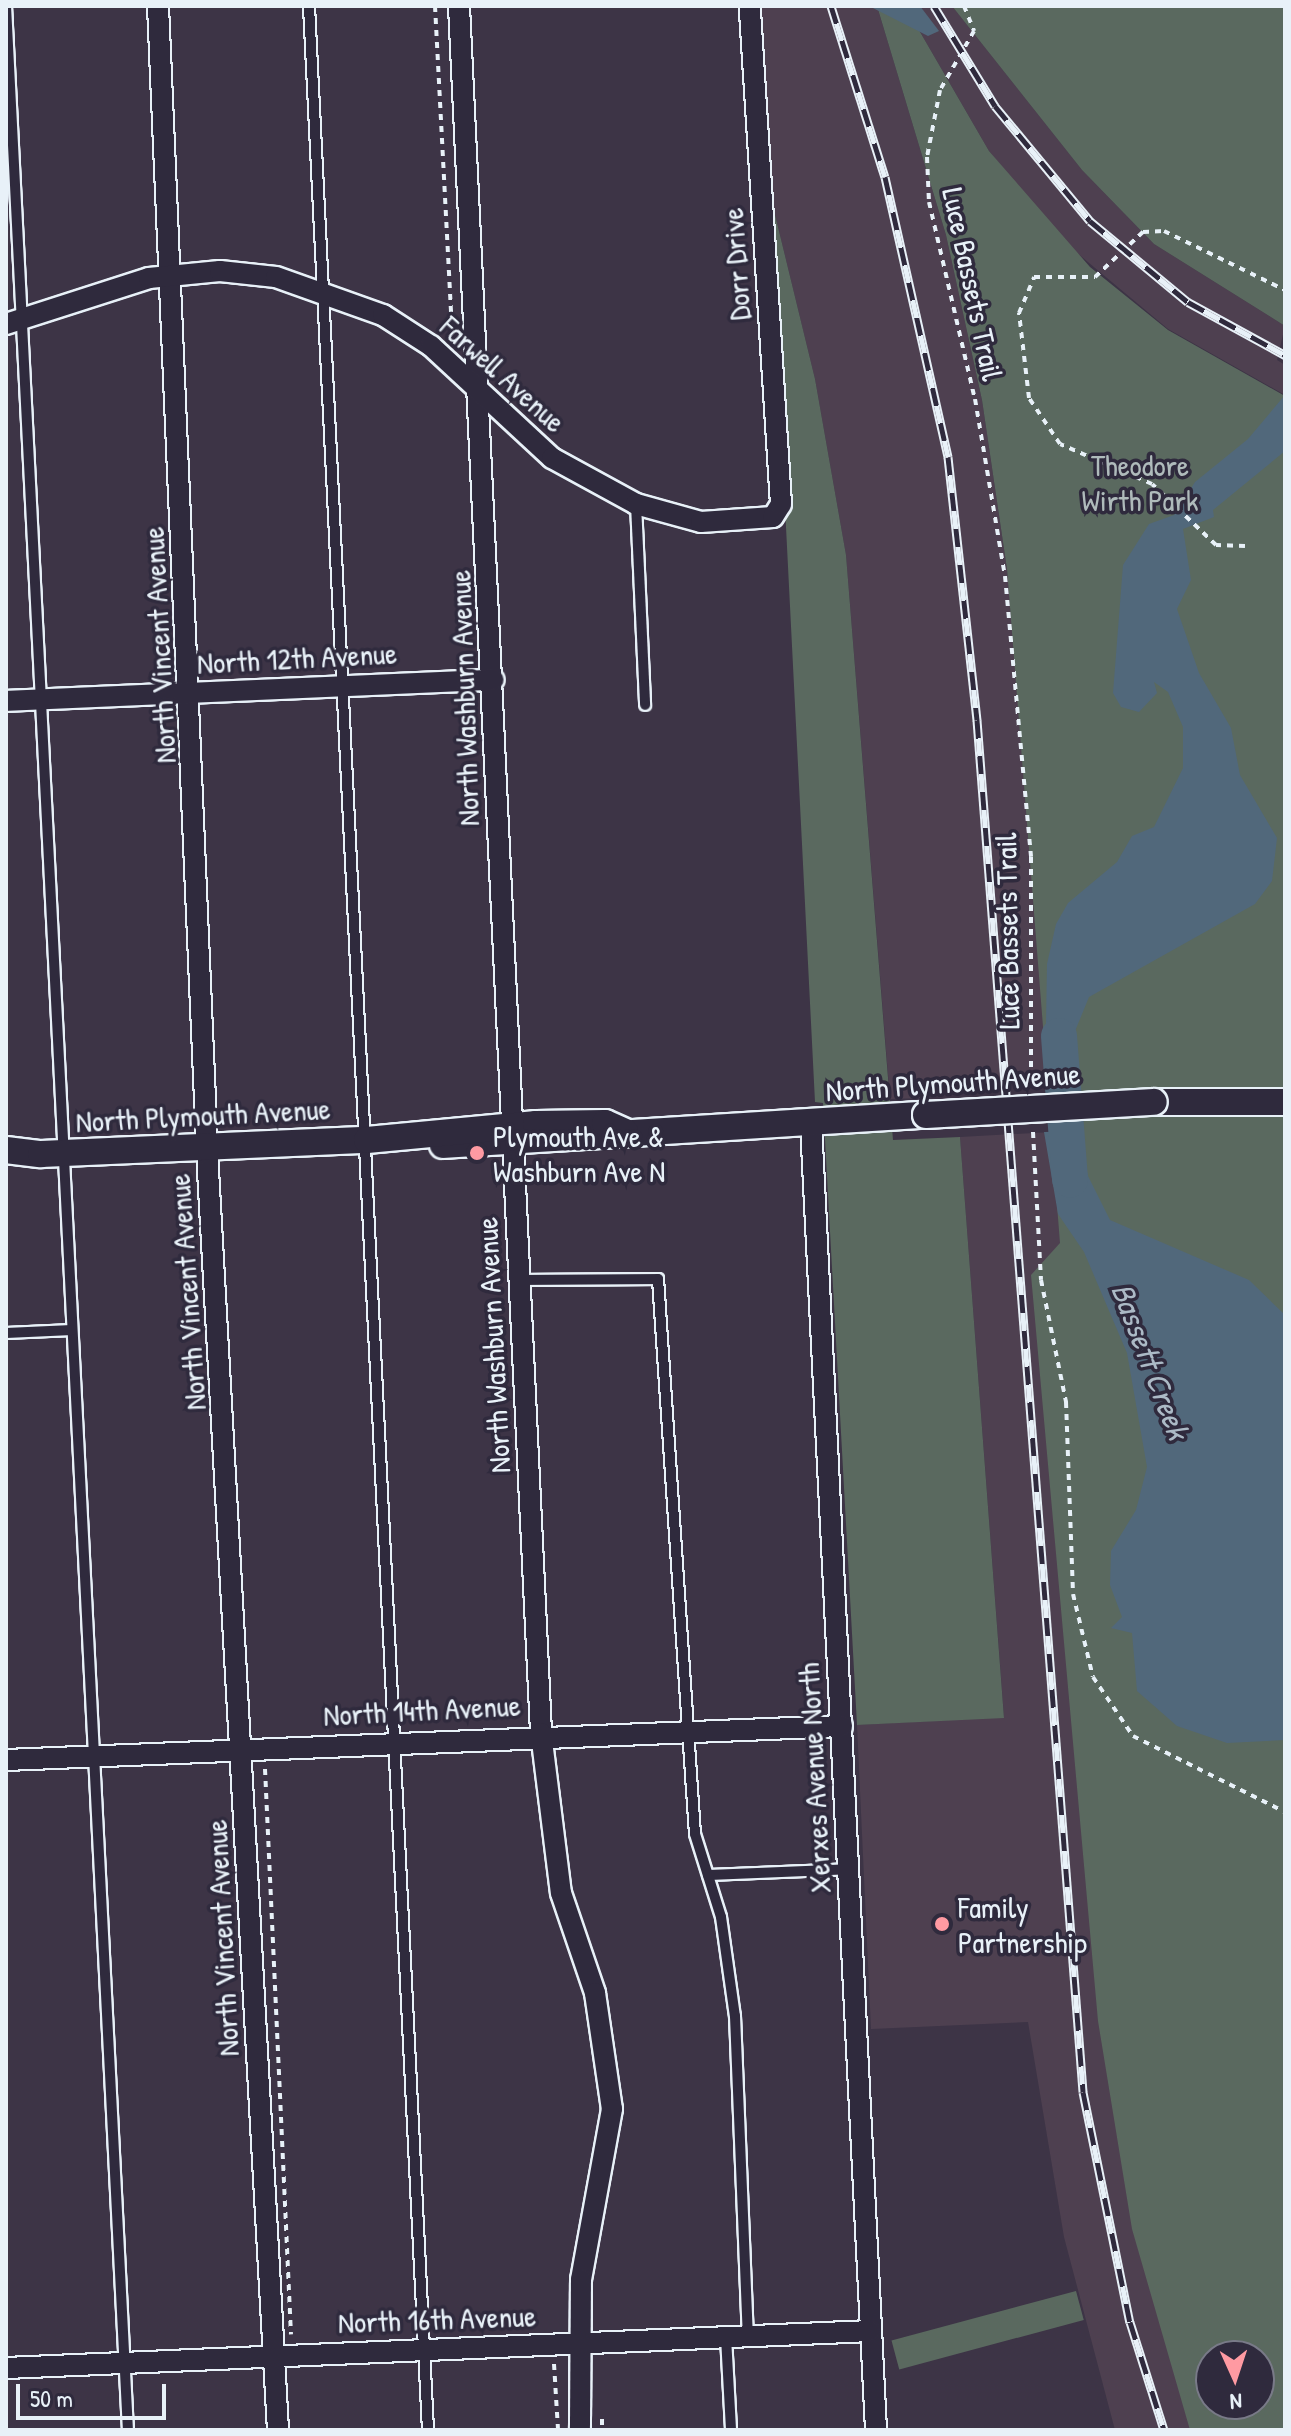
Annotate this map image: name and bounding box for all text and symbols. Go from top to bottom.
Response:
street label: Luce Bassets Trail [935,184,1011,384]
street label: Dorr Drive [714,206,758,322]
street label: Farwell Avenue [433,308,573,440]
park label: Theodore Wirth Park [1082,447,1198,518]
street label: North Vincent Avenue [135,526,183,764]
street label: North Washburn Avenue [442,569,486,827]
street label: North 12th Avenue [196,635,398,681]
street label: Luce Bassets Trail [987,832,1027,1030]
street label: North Plymouth Avenue [825,1055,1081,1109]
street label: North Plymouth Avenue [75,1090,331,1140]
place label: Plymouth Ave & Washburn Ave N [493,1118,665,1188]
marker: Plymouth Ave & Washburn Ave N [468,1144,486,1162]
street label: North Vincent Avenue [161,1173,213,1411]
street label: North Washburn Avenue [468,1216,518,1474]
water label: Bassett Creek [1103,1278,1197,1444]
street label: Xerxes Avenue North [790,1662,838,1894]
street label: North 14th Avenue [322,1687,522,1733]
street label: North Vincent Avenue [198,1819,246,2057]
place label: Family Partnership [958,1889,1087,1960]
marker: Family Partnership [933,1915,951,1933]
street label: North 16th Avenue [337,2298,537,2340]
north arrow [1195,2340,1275,2420]
scale bar [20,2368,170,2418]
text: 50 m [30,2382,73,2414]
text: N [1230,2387,1243,2417]

